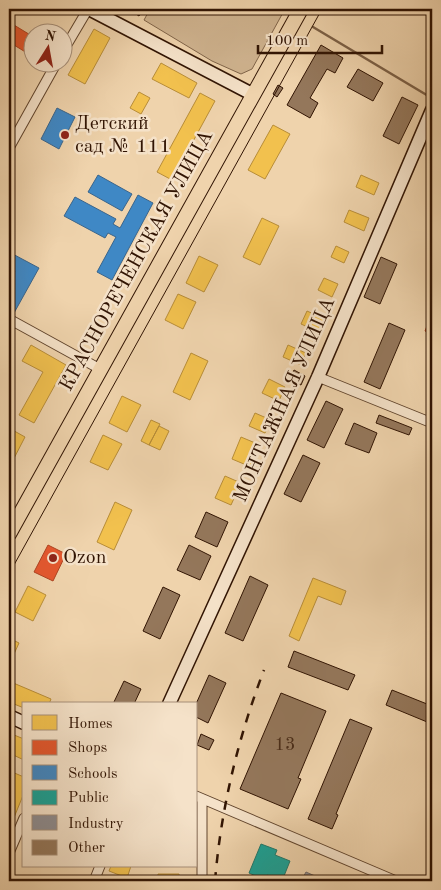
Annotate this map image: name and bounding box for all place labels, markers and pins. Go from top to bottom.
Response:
place label: Детский сад № 111 [75,114,171,157]
marker: Детский сад № 111 [59,129,71,141]
place label: Ozon [63,548,107,568]
marker: Ozon [47,552,59,564]

